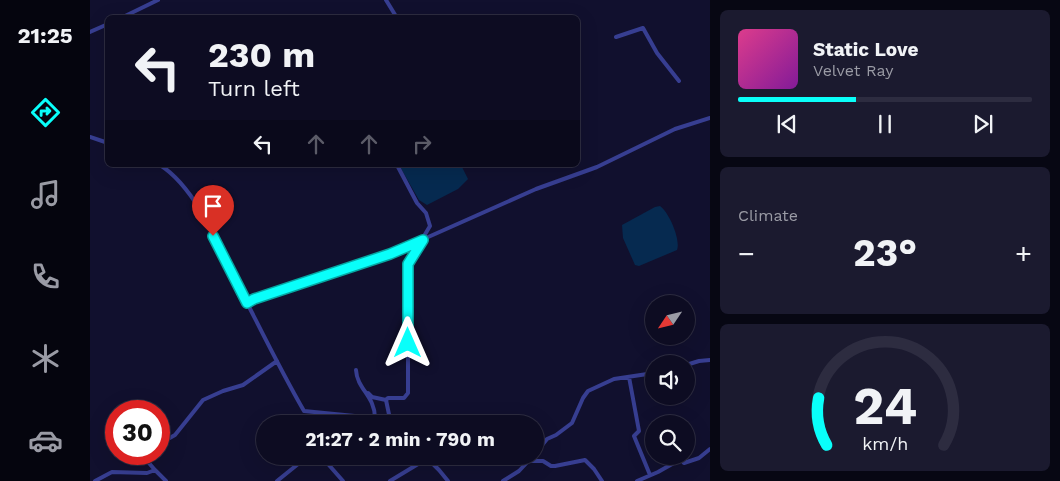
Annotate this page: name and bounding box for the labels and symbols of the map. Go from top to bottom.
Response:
pin [192,185,234,236]
north arrow [645,295,695,345]
position arrow [381,316,433,368]
speed limit sign: 30 [105,400,170,465]

